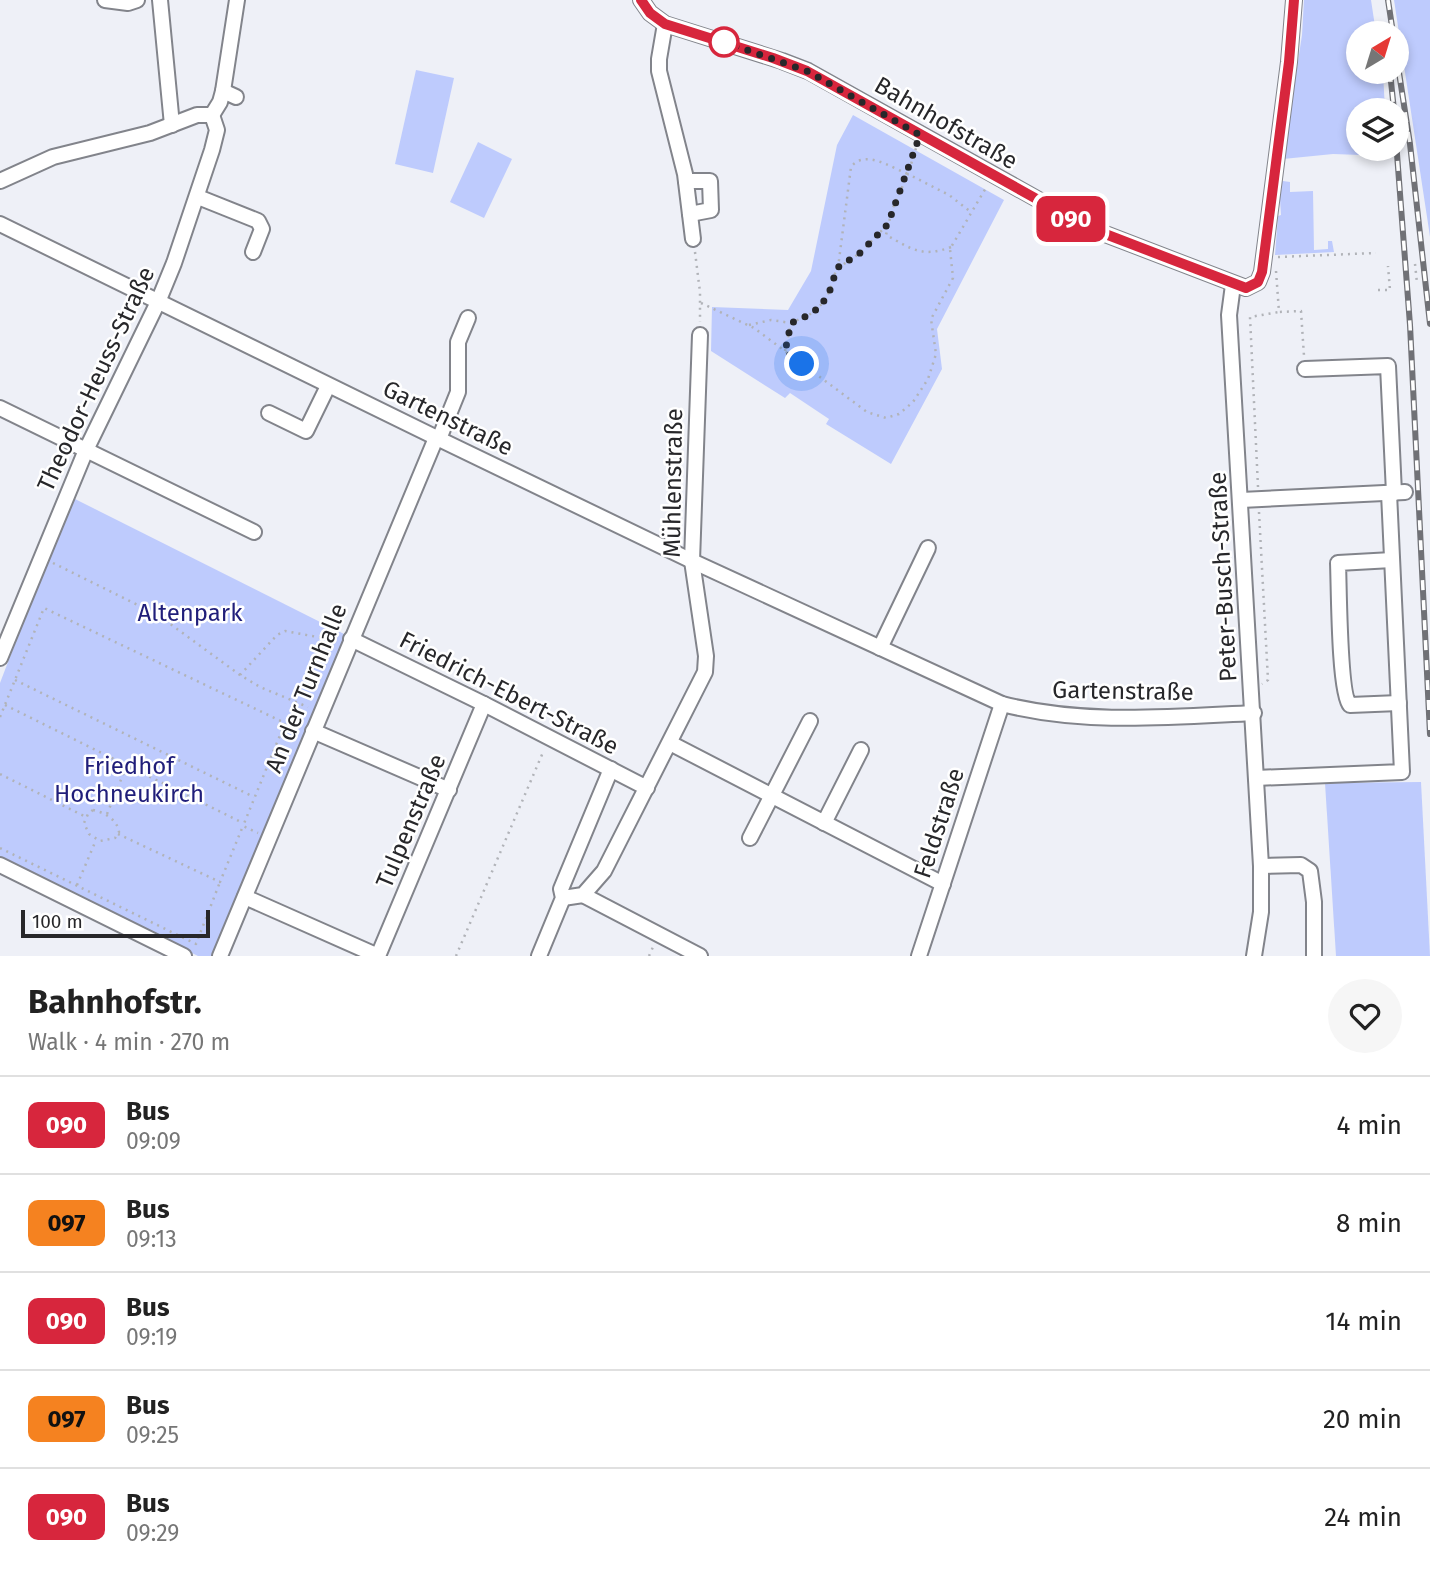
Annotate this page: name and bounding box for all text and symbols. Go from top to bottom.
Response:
north arrow [1346,21,1409,84]
map controls [1346,21,1409,161]
unlabelled marker [709,27,739,57]
street label: Bahnhofstraße [870,71,1022,175]
button: layers [1346,98,1409,161]
line badge: 090 [1031,196,1111,242]
text: 090 [1050,205,1092,233]
street label: Theodor-Heuss-Straße [32,262,160,496]
your location [784,346,819,381]
street label: Gartenstraße [378,374,518,462]
street label: Mühlenstraße [658,408,688,558]
street label: Peter-Busch-Straße [1204,471,1242,683]
park label: Altenpark [138,599,243,627]
street label: An der Turnhalle [259,599,353,777]
street label: Friedrich-Ebert-Straße [395,626,623,760]
street label: Gartenstraße [1052,676,1194,706]
street label: Tulpenstraße [370,750,452,892]
park label: Friedhof Hochneukirch [54,752,204,808]
street label: Feldstraße [908,764,970,882]
scale bar [21,907,210,939]
text: 100 m [32,910,83,933]
button: heart [1328,979,1402,1053]
text: Bahnhofstr. [28,982,202,1022]
text: Walk · 4 min · 270 m [28,1028,230,1056]
text: Bus [126,1096,169,1127]
text: 4 min [1336,1110,1402,1141]
text: 090 [46,1111,87,1139]
text: 09:09 [126,1127,181,1155]
text: Bus [126,1194,169,1225]
text: 8 min [1336,1208,1402,1239]
text: 097 [47,1209,86,1237]
text: 09:13 [126,1225,177,1253]
text: Bus [126,1292,169,1323]
text: 14 min [1325,1306,1402,1337]
text: 090 [46,1307,87,1335]
text: 09:19 [126,1323,177,1351]
text: Bus [126,1390,169,1421]
text: 20 min [1323,1404,1402,1435]
text: 097 [47,1405,86,1433]
text: 09:25 [126,1421,179,1449]
text: Bus [126,1488,169,1519]
text: 24 min [1324,1502,1402,1533]
text: 090 [46,1503,87,1531]
text: 09:29 [126,1519,179,1547]

